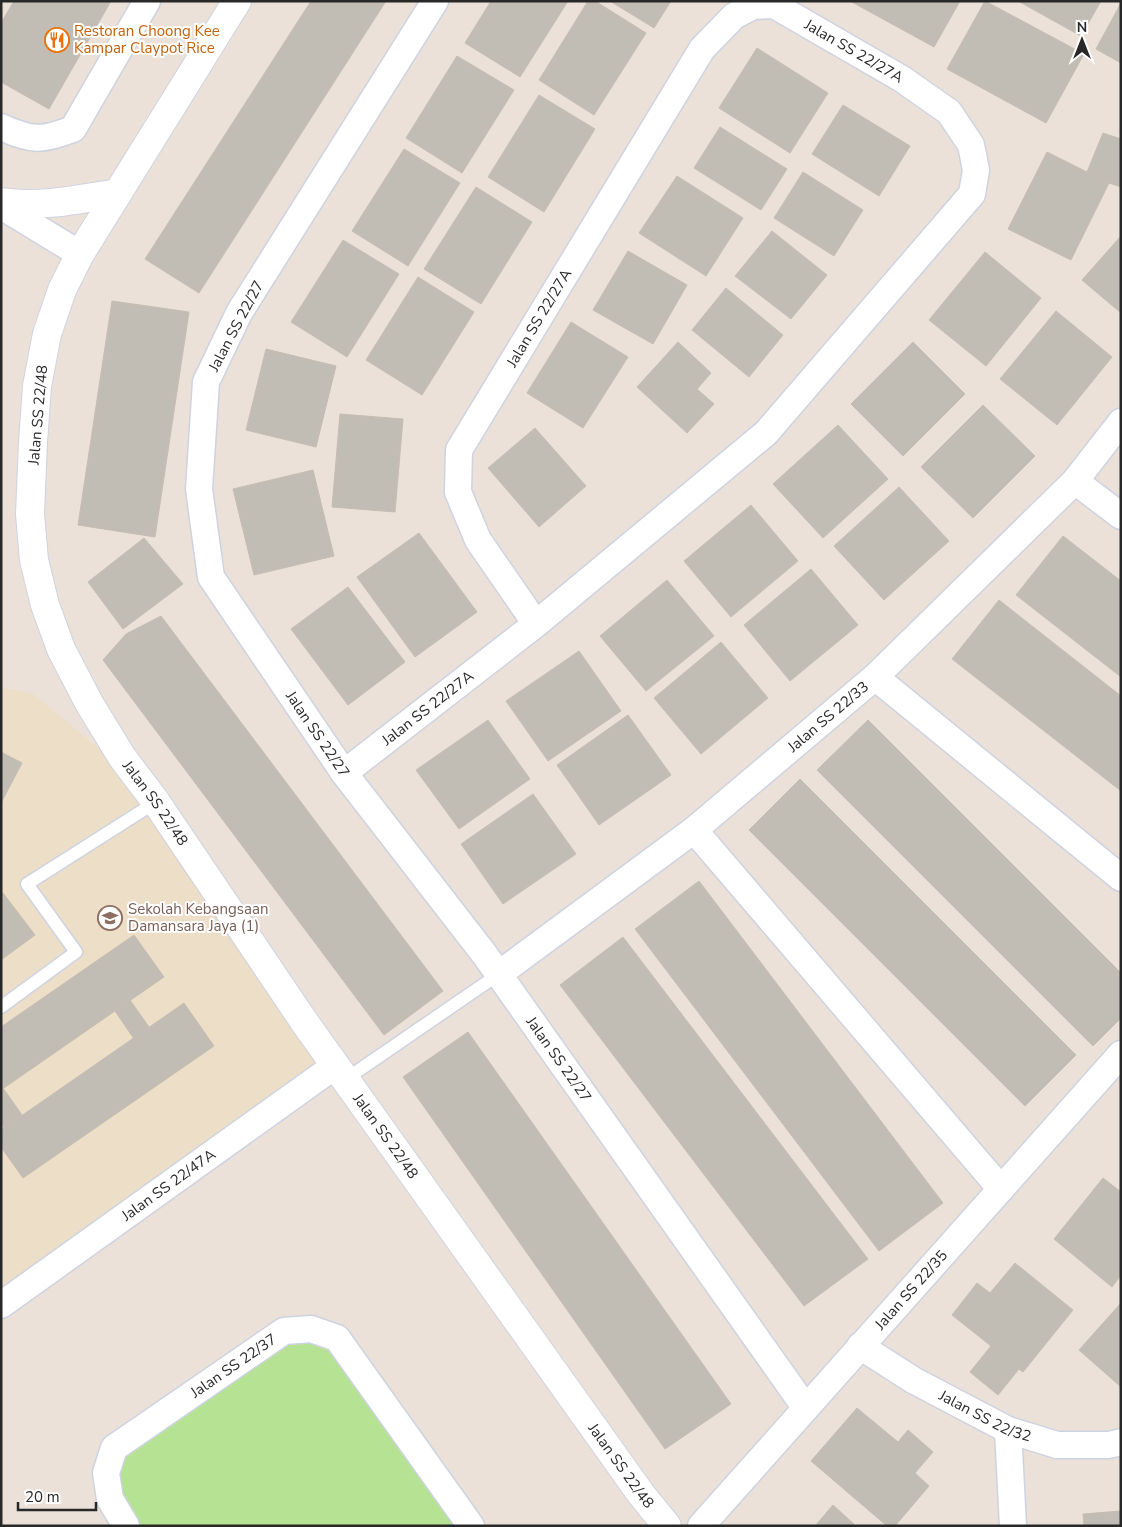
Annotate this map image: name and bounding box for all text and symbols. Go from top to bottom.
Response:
street label: Jalan SS 22/27A [800,14,907,87]
north arrow [1057,15,1107,65]
text: N [1077,18,1087,37]
place label: Restoran Choong Kee Kampar Claypot Rice [74,21,220,58]
restaurant icon: Restoran Choong Kee Kampar Claypot Rice [44,27,70,53]
street label: Jalan SS 22/27A [501,265,576,372]
street label: Jalan SS 22/27 [203,277,268,376]
street label: Jalan SS 22/48 [24,364,52,467]
street label: Jalan SS 22/27A [377,666,478,751]
street label: Jalan SS 22/33 [783,677,873,757]
street label: Jalan SS 22/27 [281,686,354,781]
street label: Jalan SS 22/48 [118,756,193,850]
place label: Sekolah Kebangsaan Damansara Jaya (1) [128,899,268,936]
school or university icon: Sekolah Kebangsaan Damansara Jaya (1) [97,905,123,931]
street label: Jalan SS 22/27 [521,1012,596,1106]
street label: Jalan SS 22/48 [348,1089,423,1183]
street label: Jalan SS 22/47A [117,1144,220,1226]
street label: Jalan SS 22/35 [870,1246,952,1335]
street label: Jalan SS 22/37 [186,1329,280,1403]
street label: Jalan SS 22/32 [935,1385,1034,1447]
street label: Jalan SS 22/48 [583,1418,659,1512]
scale bar [18,1480,95,1512]
text: 20 m [25,1487,60,1507]

